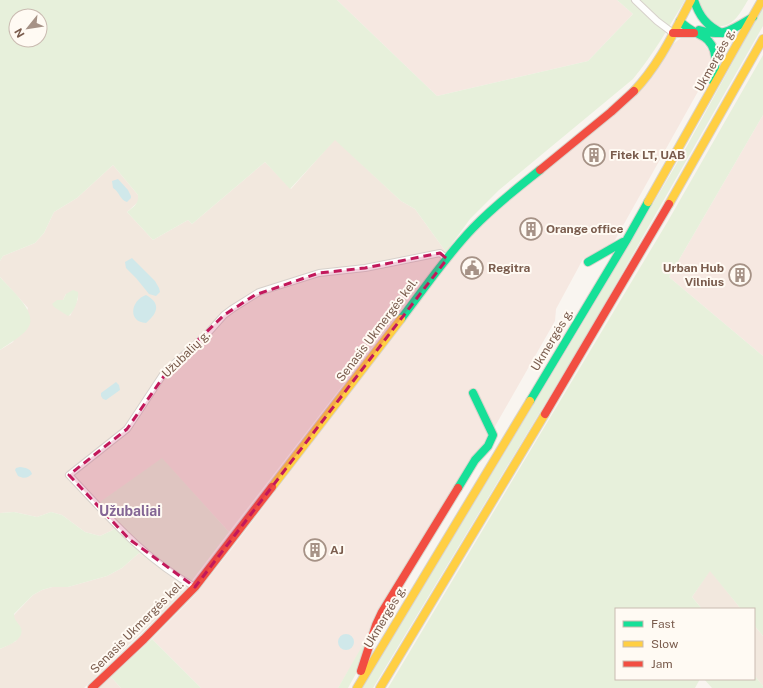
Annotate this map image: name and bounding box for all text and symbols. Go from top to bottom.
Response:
north arrow [8,8,48,48]
text: N [12,26,27,40]
street label: Ukmergės g. [692,26,738,94]
building icon: Fitek LT, UAB [581,142,607,168]
place label: Fitek LT, UAB [610,148,685,162]
building icon: Orange office [518,216,544,242]
place label: Orange office [546,222,623,236]
public building icon: Regitra [459,255,485,281]
place label: Regitra [488,261,531,275]
place label: Urban Hub Vilnius [663,261,724,289]
building icon: Urban Hub Vilnius [727,262,753,288]
street label: Senasis Ukmergės kel. [334,276,420,384]
street label: Ukmergės g. [528,306,576,374]
street label: Užubalių g. [159,328,213,380]
district label: Užubaliai [99,503,161,519]
building icon: AJ [302,537,328,563]
place label: AJ [330,543,344,557]
street label: Senasis Ukmergės kel. [88,578,186,676]
street label: Ukmergės g. [361,583,409,651]
legend [615,608,755,680]
text: Fast [651,617,676,631]
text: Slow [651,637,679,651]
text: Jam [651,657,673,671]

